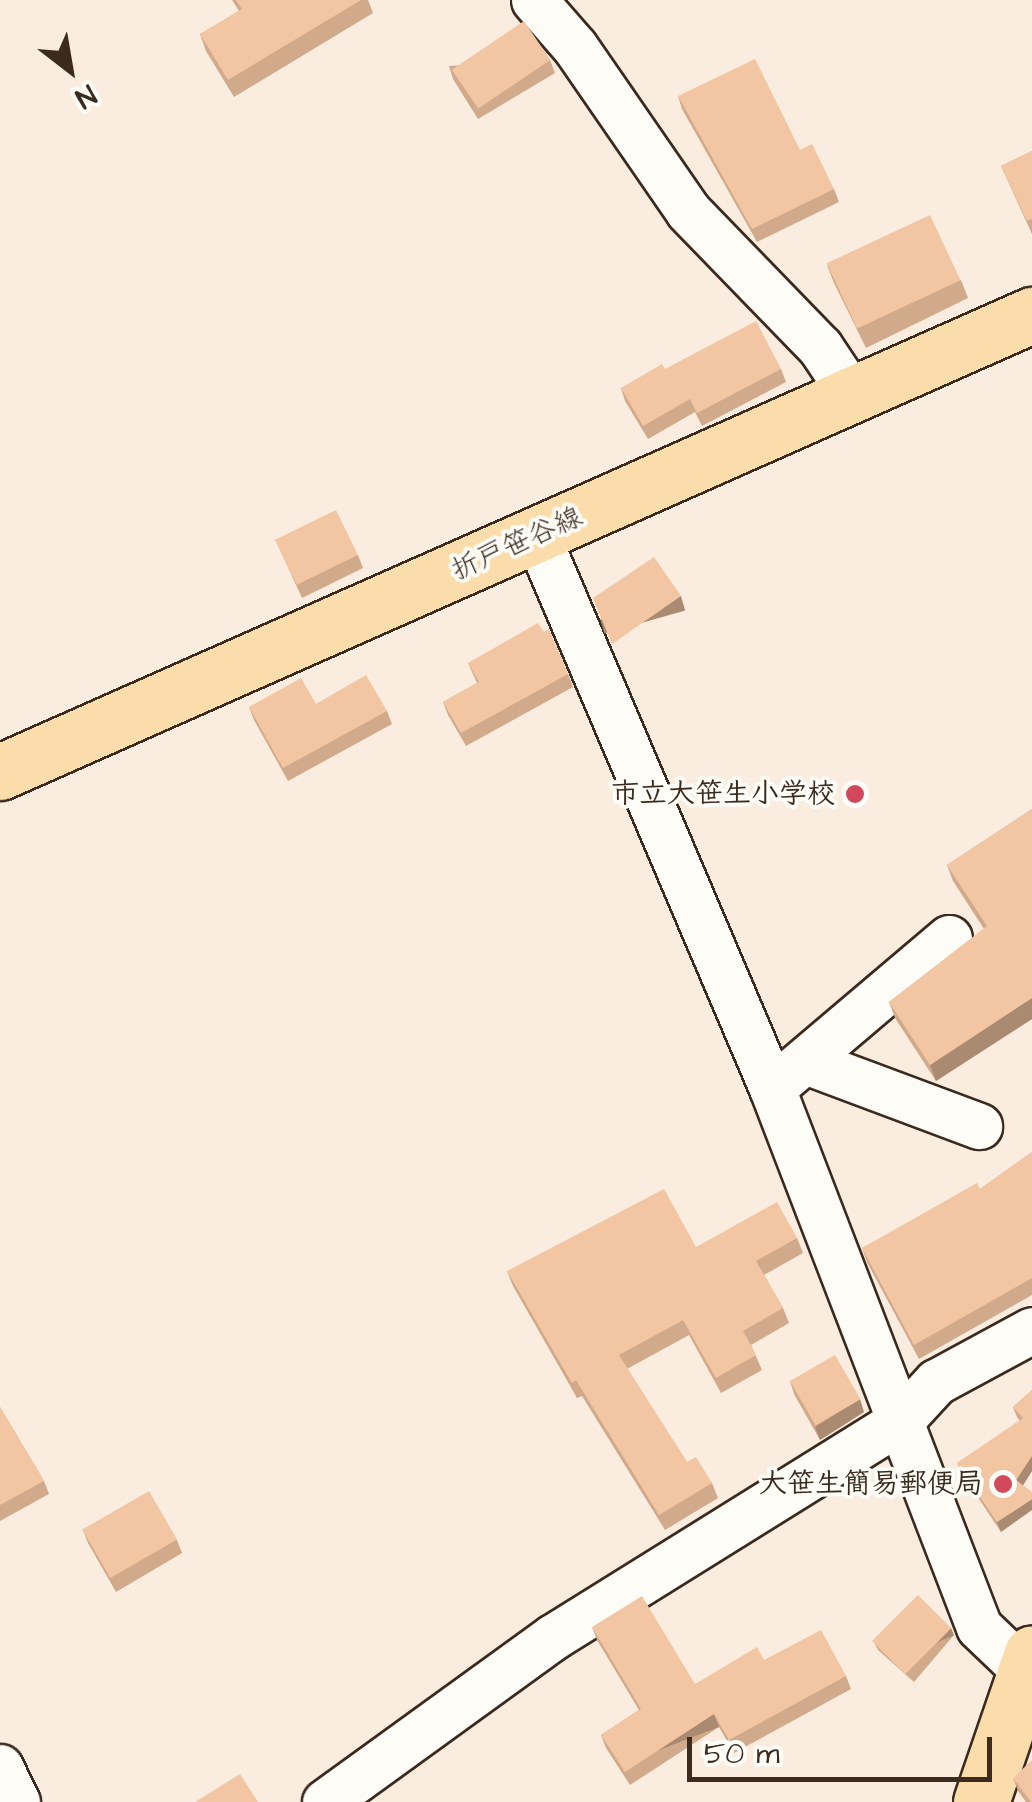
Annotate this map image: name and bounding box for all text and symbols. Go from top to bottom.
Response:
north arrow [20,20,120,120]
text: N [68,75,103,117]
street label: 折戸笹谷線 [446,500,588,588]
place label: 市立大笹生小学校 [611,777,835,811]
marker: 市立大笹生小学校 [844,783,866,805]
place label: 大笹生簡易郵便局 [759,1467,983,1501]
marker: 大笹生簡易郵便局 [992,1473,1014,1495]
scale bar [692,1717,997,1779]
text: 50 m [704,1733,780,1775]

